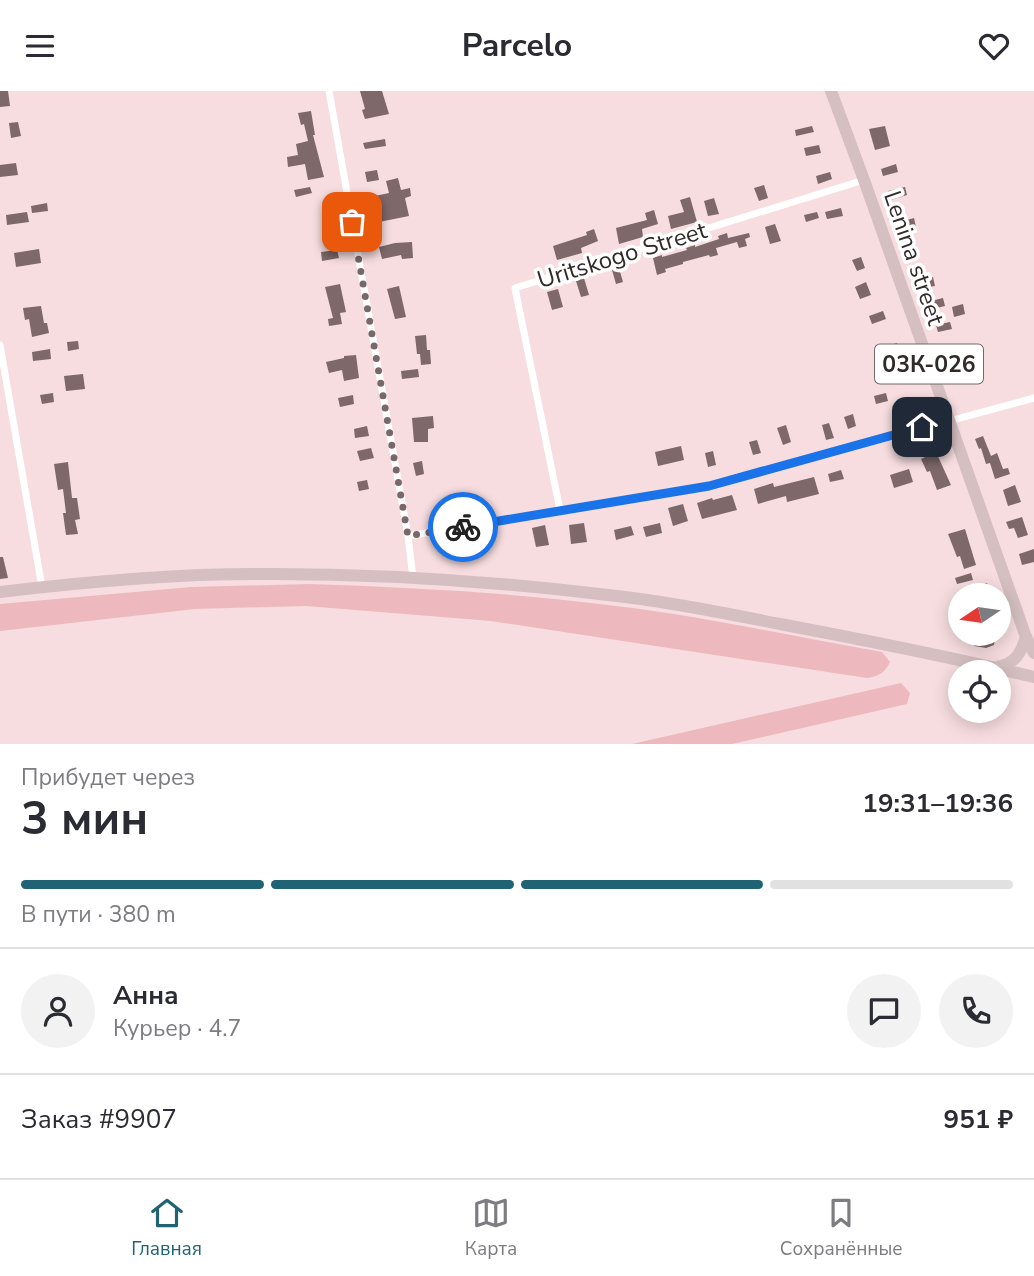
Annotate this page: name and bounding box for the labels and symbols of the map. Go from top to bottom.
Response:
street label: Lenina street [876,187,952,330]
pin [322,192,382,252]
street label: Uritskogo Street [533,214,711,296]
road number: 03К-026 [875,345,983,383]
pin [892,397,952,457]
courier [428,492,498,562]
north arrow [948,583,1012,646]

